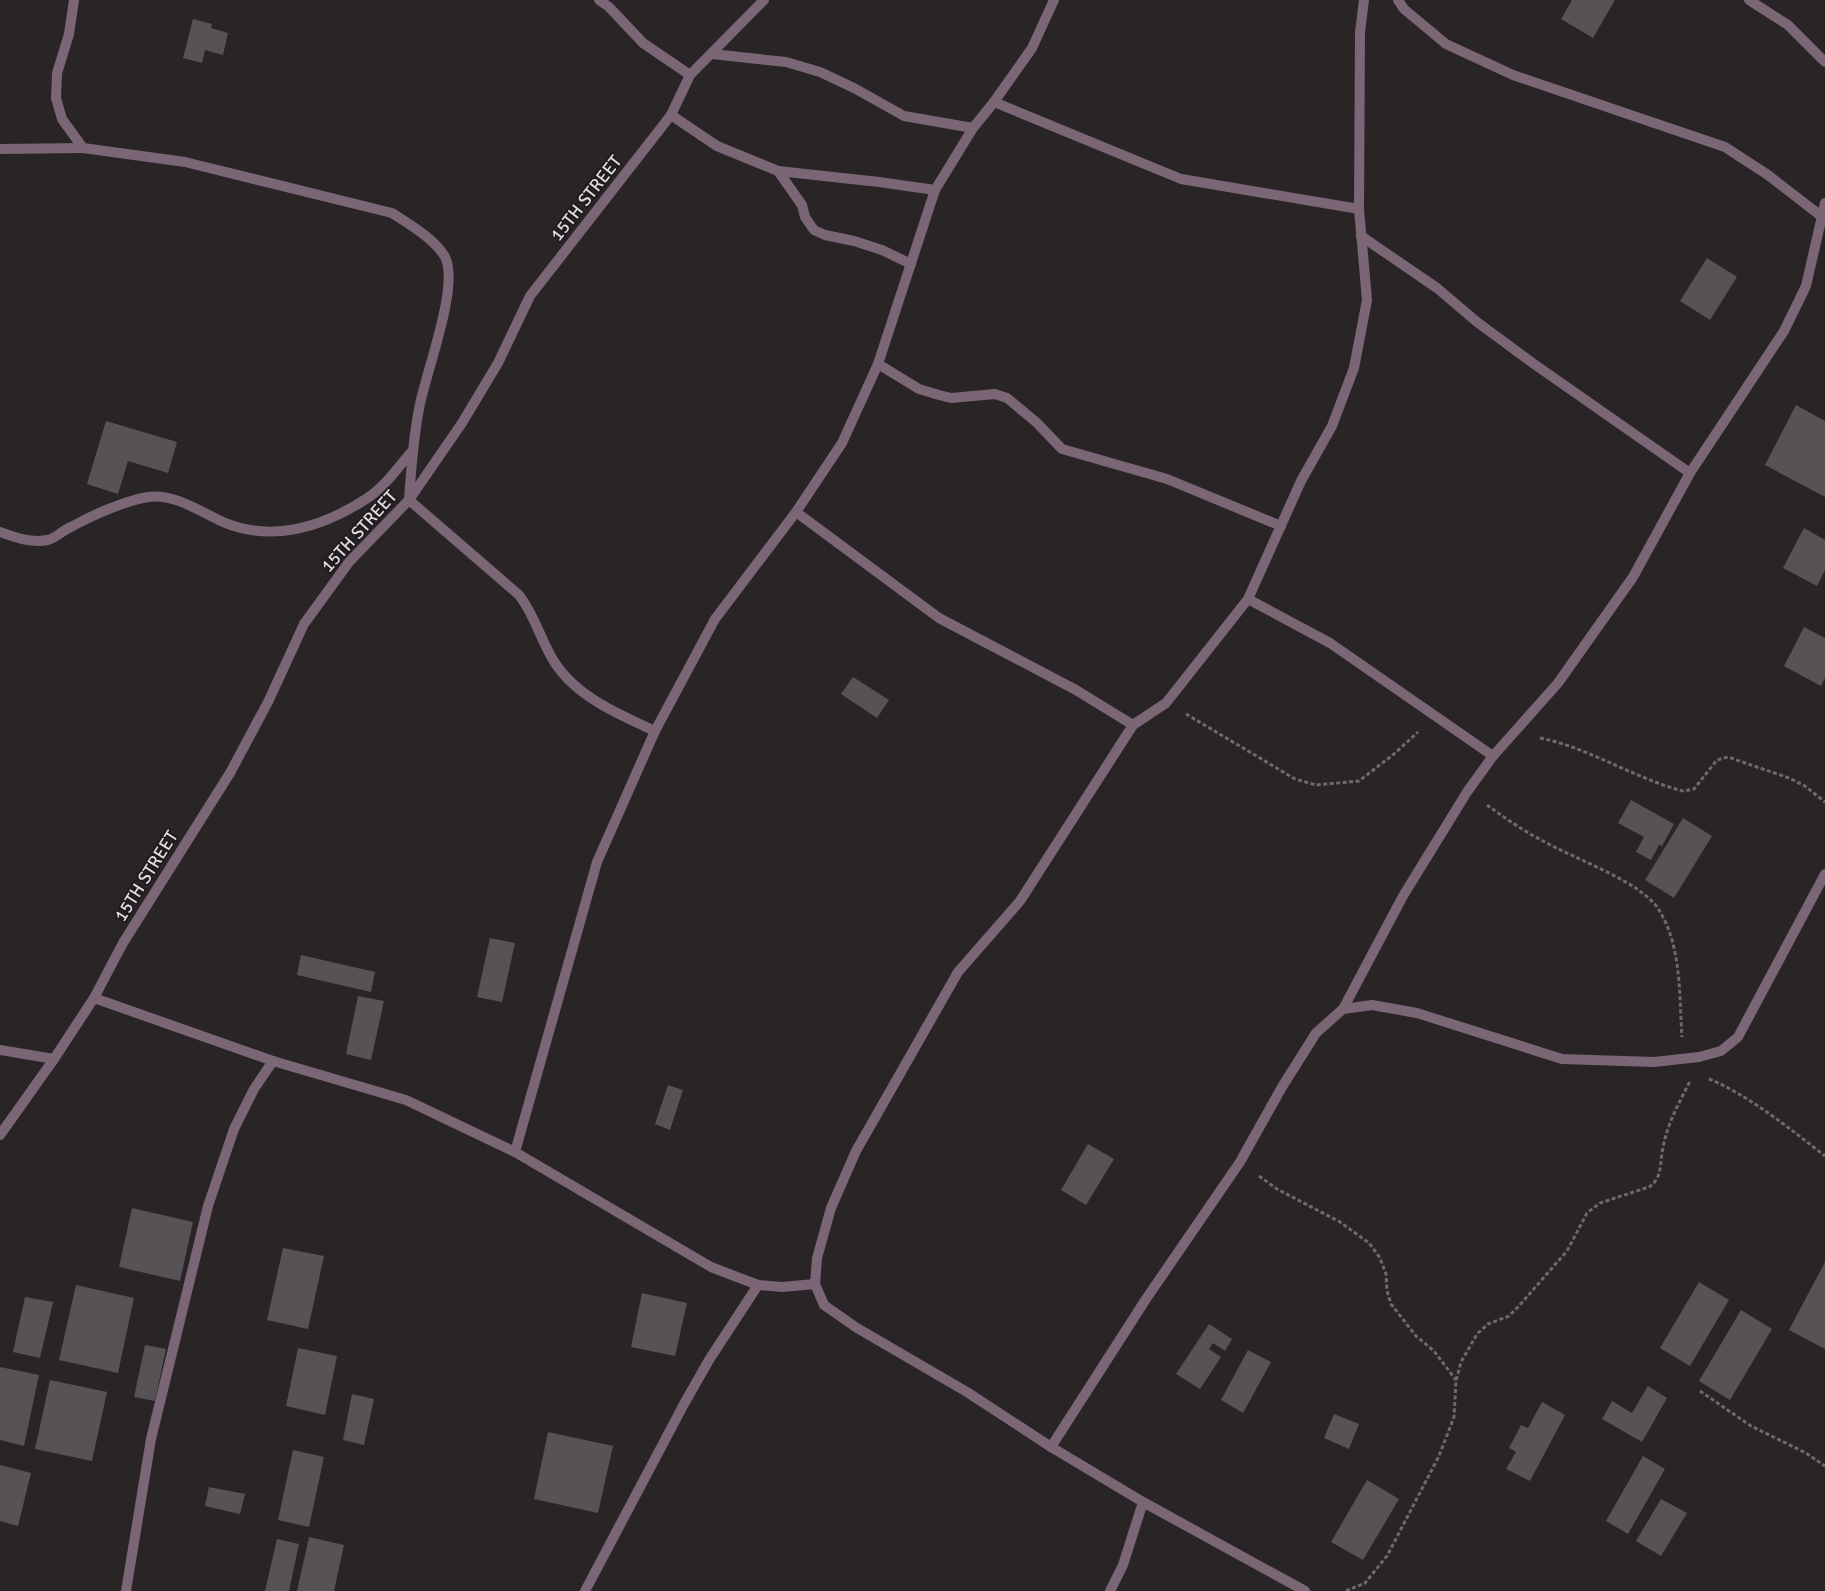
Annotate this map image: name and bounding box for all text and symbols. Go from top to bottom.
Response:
street label: 15TH STREET [546,151,626,245]
street label: 15TH STREET [316,485,402,577]
street label: 15TH STREET [109,826,183,925]

